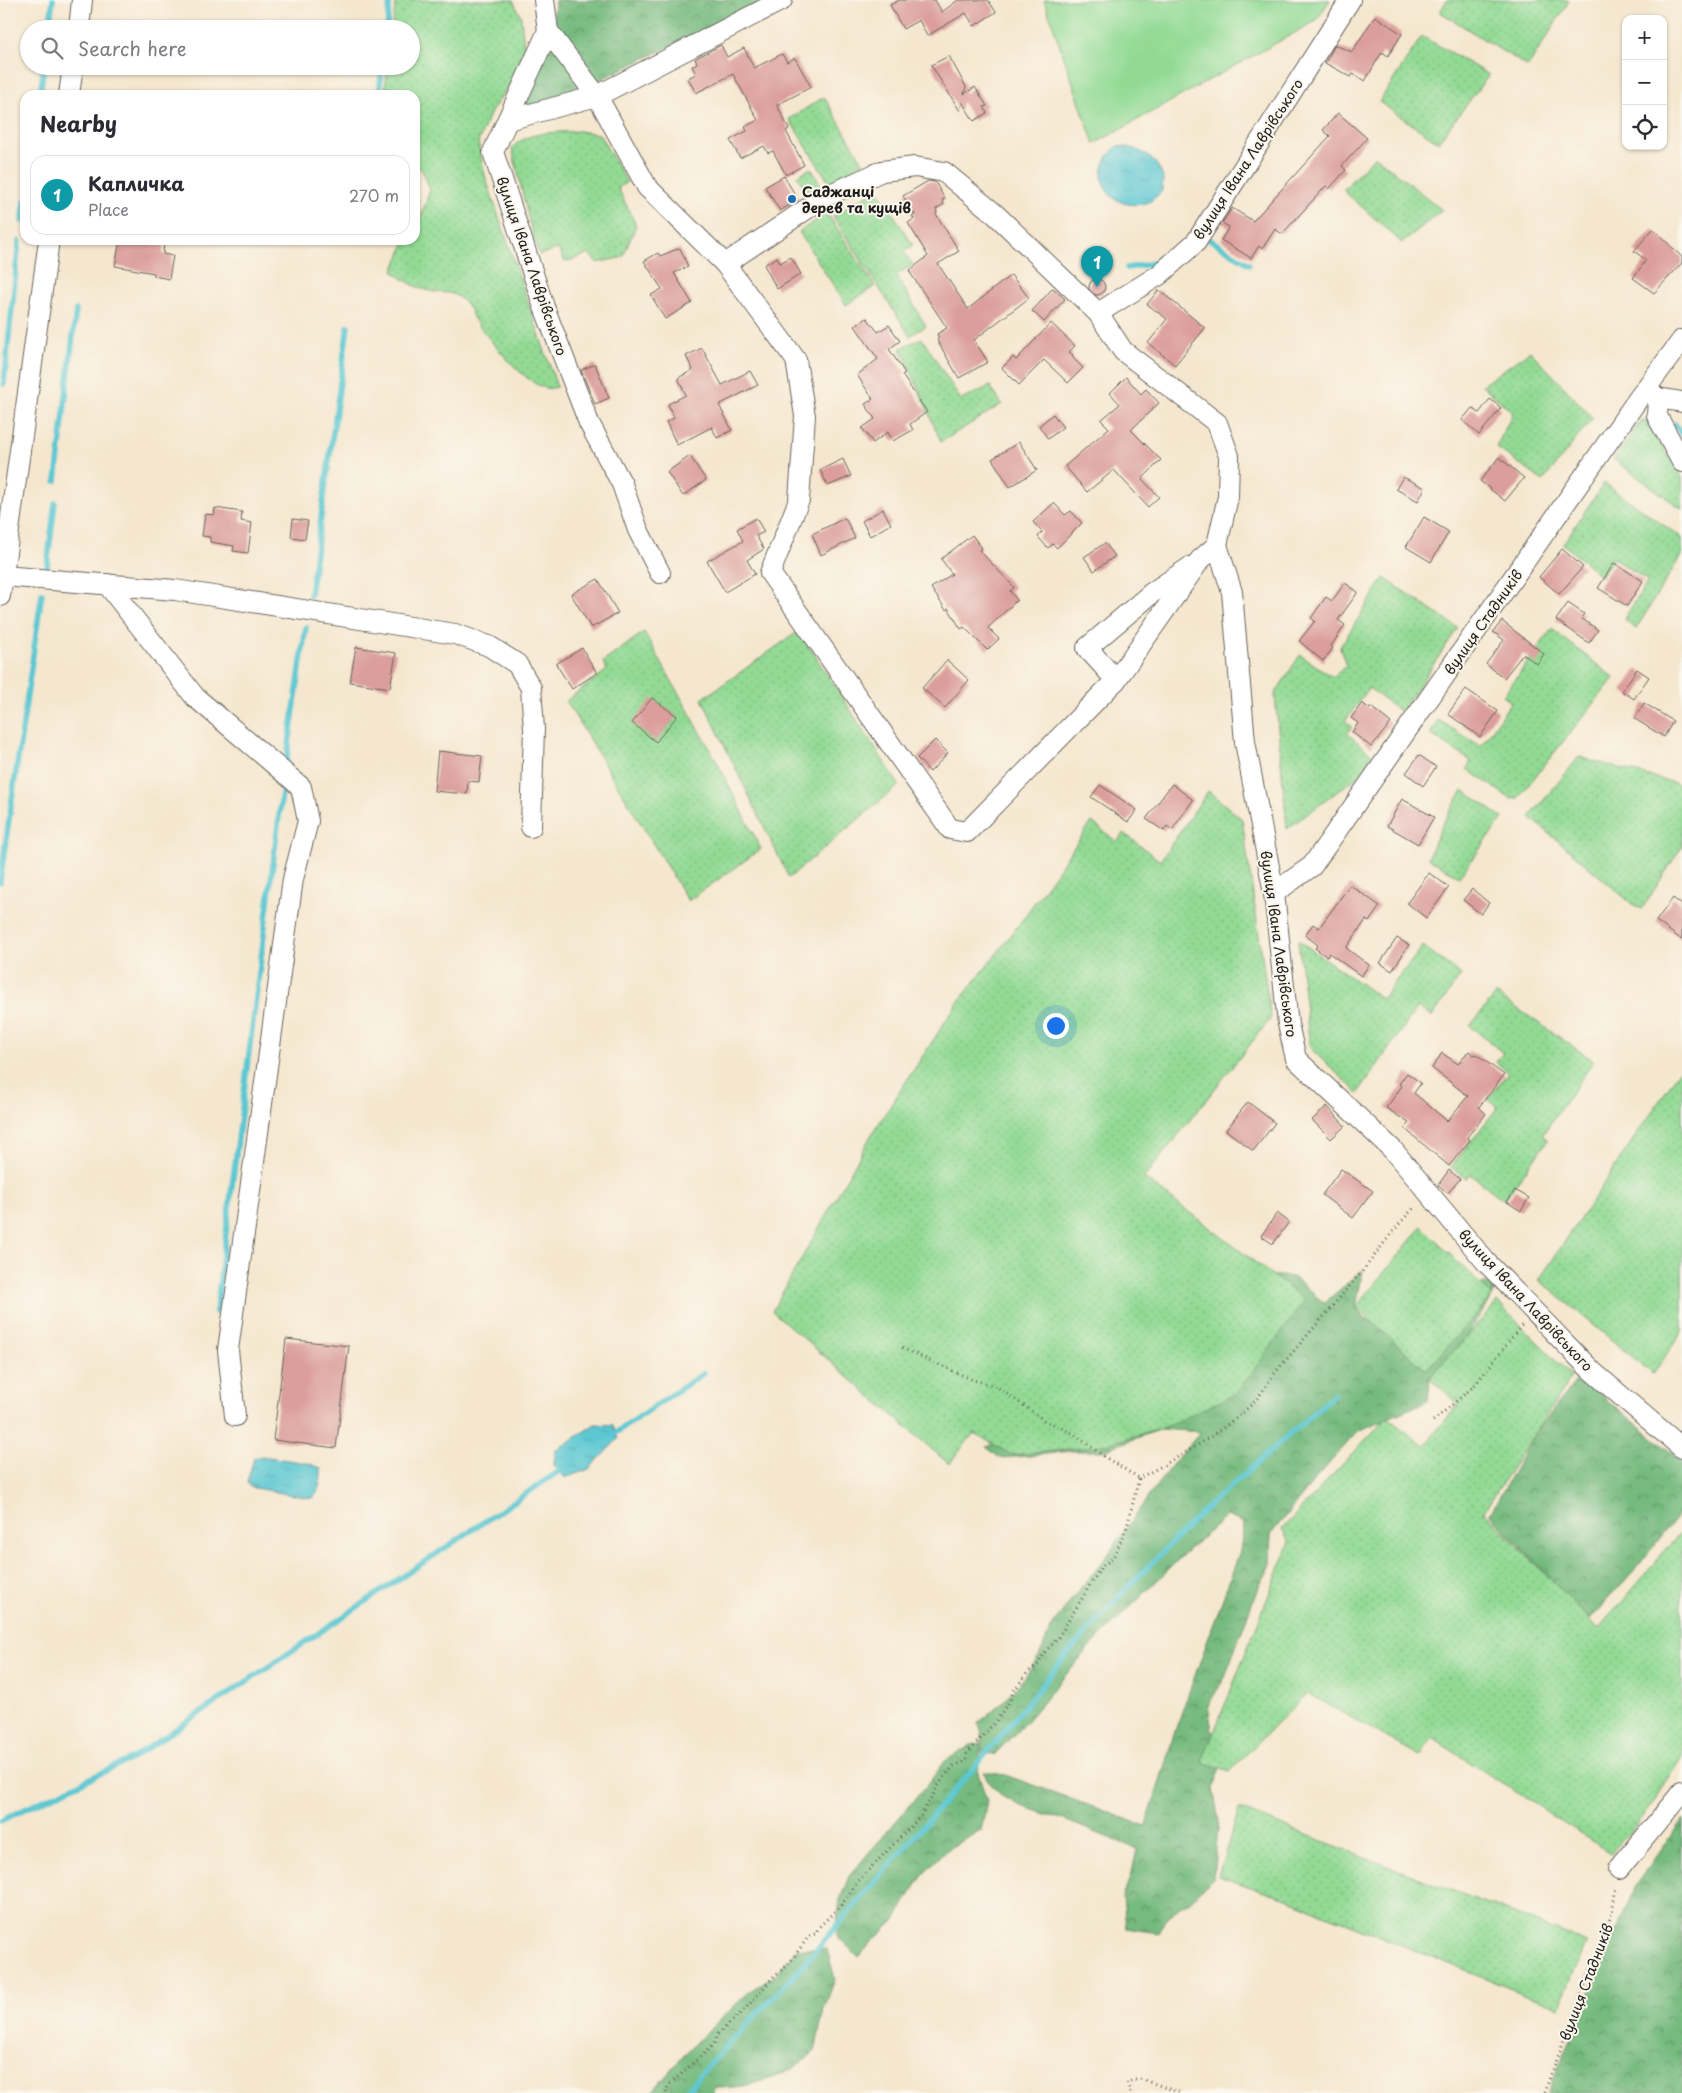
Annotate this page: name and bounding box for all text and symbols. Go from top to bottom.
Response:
map controls [1622,15,1667,150]
button: + [1622,15,1667,60]
search box [20,20,420,75]
icon: search [38,34,66,62]
text: Search here [78,34,187,62]
button: − [1622,60,1667,105]
street label: вулиця Івана Лаврівського [1188,74,1308,244]
button: locate [1622,105,1667,150]
text: Nearby [40,107,117,139]
text: Капличка [88,169,184,197]
street label: вулиця Івана Лаврівського [491,174,573,358]
place label: Саджанці дерев та кущів [802,181,911,218]
text: 1 [53,183,61,207]
text: 270 m [349,183,399,207]
marker: Саджанці дерев та кущів [786,193,798,205]
text: Place [88,197,129,221]
pin: 1 [1081,246,1113,287]
street label: вулиця Стадників [1439,565,1527,679]
street label: вулиця Івана Лаврівського [1256,849,1303,1039]
your location [1043,1013,1069,1039]
street label: вулиця Івана Лаврівського [1454,1224,1598,1376]
street label: вулиця Стадників [1554,1920,1618,2044]

